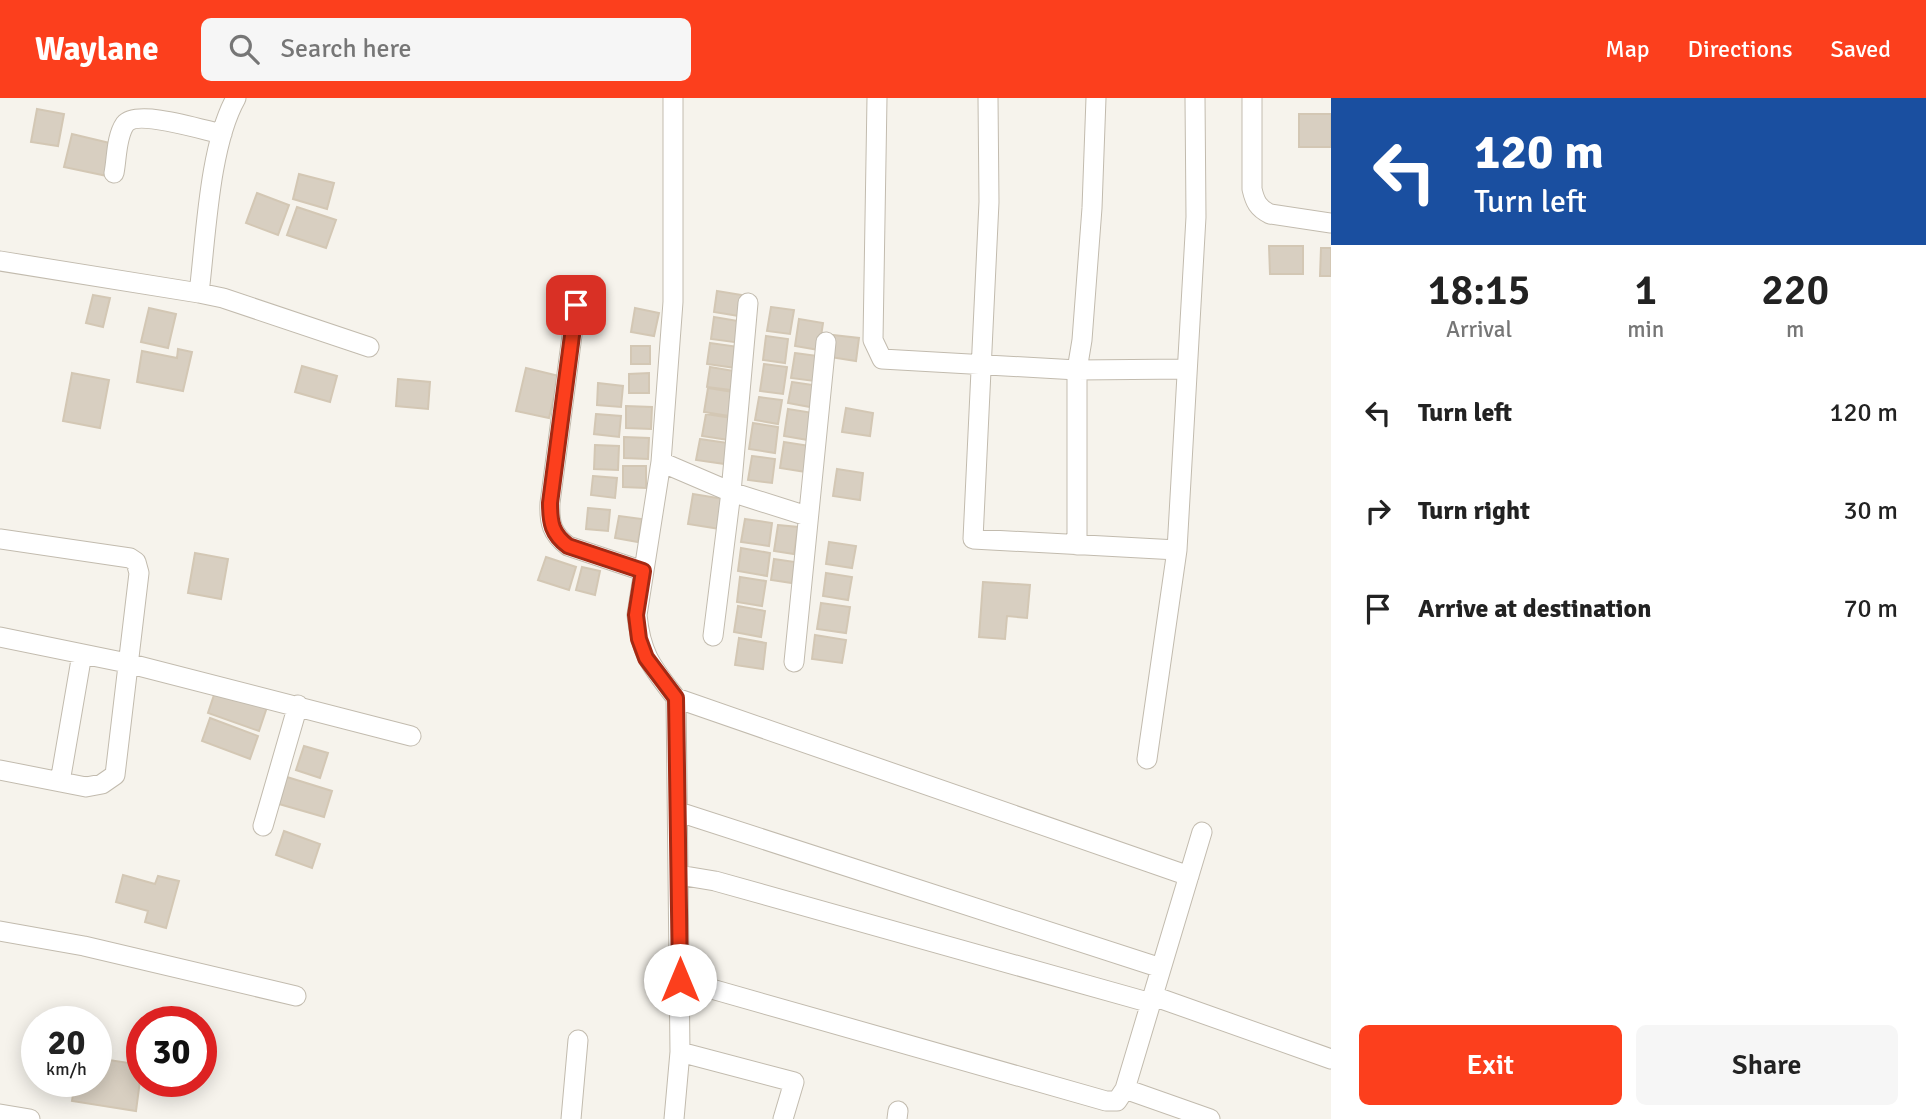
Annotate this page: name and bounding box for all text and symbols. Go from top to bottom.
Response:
search box [201,18,691,81]
text: Waylane [35,29,159,70]
icon: search [225,30,263,68]
text: Search here [281,33,412,65]
text: Map [1605,34,1650,64]
text: Directions [1688,34,1793,64]
text: Saved [1831,34,1891,64]
text: 120 m [1474,122,1604,182]
icon: left [1359,126,1450,217]
text: Turn left [1474,182,1587,221]
text: 18:15 [1428,265,1530,316]
text: 1 [1634,265,1657,316]
text: 220 [1761,265,1829,316]
pin [546,275,606,335]
icon: arrive [557,286,595,324]
text: Arrival [1446,315,1512,344]
text: min [1627,315,1664,344]
text: m [1786,315,1804,344]
icon: left [1359,394,1397,432]
text: Turn left [1418,397,1512,429]
text: 120 m [1829,397,1898,429]
icon: right [1359,492,1397,530]
text: Turn right [1418,495,1530,527]
text: 30 m [1843,495,1898,527]
icon: arrive [1359,590,1397,628]
text: Arrive at destination [1418,593,1651,625]
text: 70 m [1843,593,1898,625]
position arrow [643,943,717,1017]
speed limit sign: 30 [126,1006,217,1097]
text: 20 [48,1021,85,1064]
button: Exit [1359,1025,1622,1105]
button: Share [1636,1025,1898,1105]
text: km/h [46,1058,87,1080]

